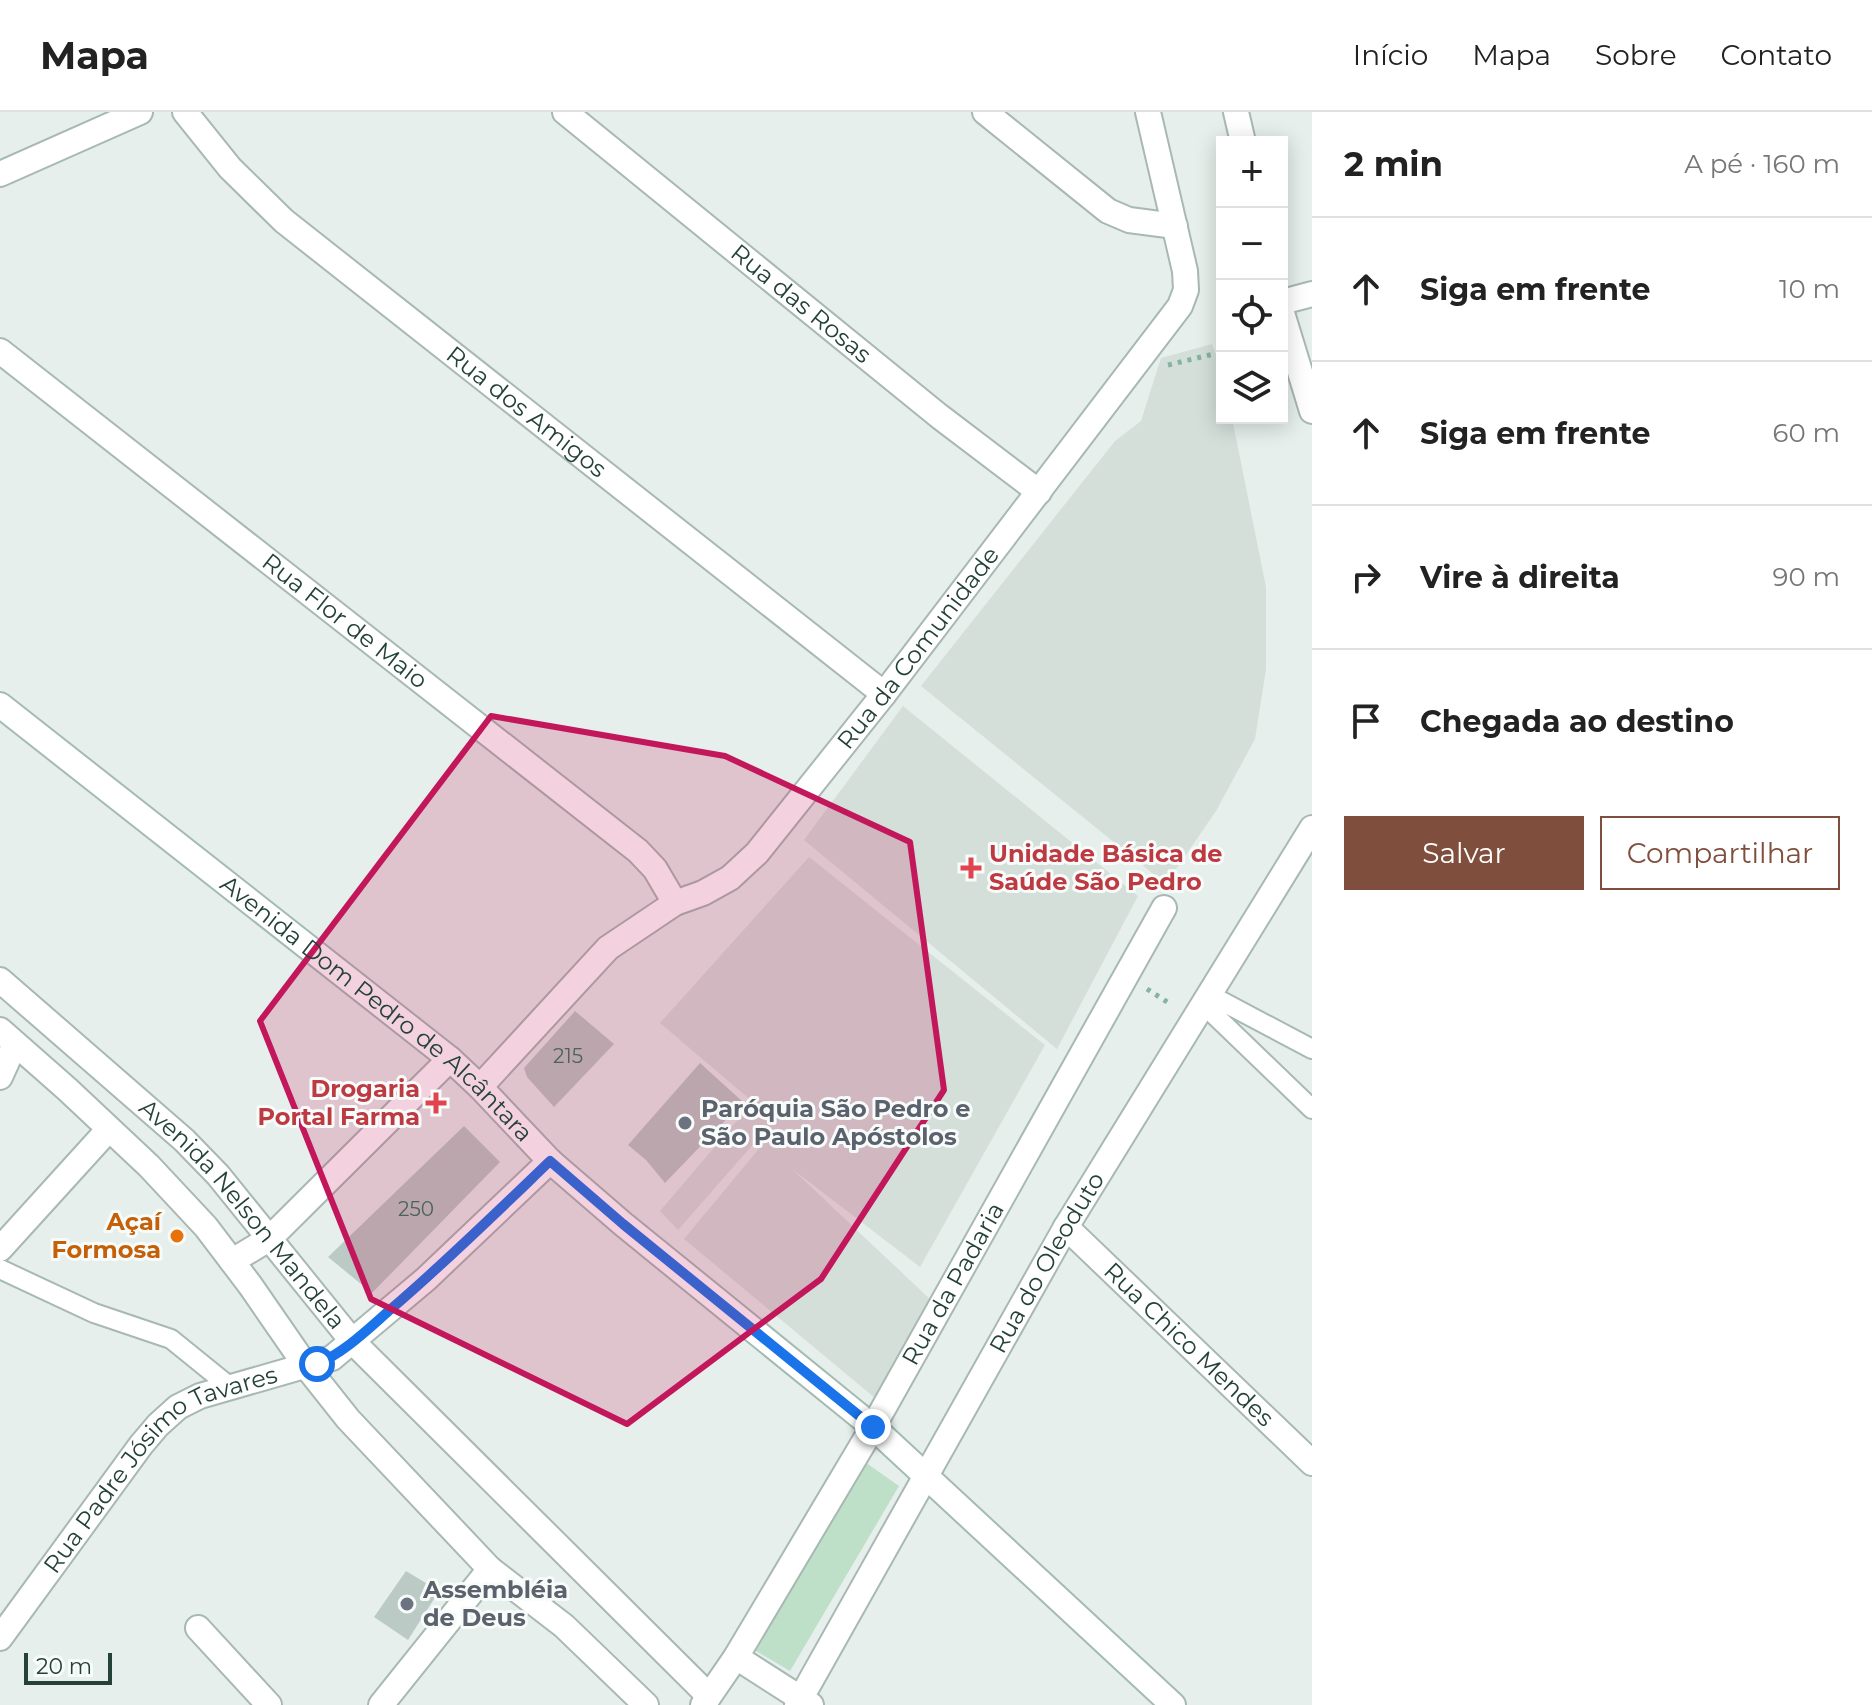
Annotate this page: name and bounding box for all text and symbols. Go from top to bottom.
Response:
text: Mapa [40,32,149,79]
text: Início [1353,38,1428,72]
text: Mapa [1472,38,1551,72]
text: Sobre [1595,38,1677,72]
text: Contato [1721,38,1832,72]
map controls [1216,136,1288,424]
button: + [1216,136,1288,208]
text: 2 min [1344,143,1443,185]
text: A pé · 160 m [1684,148,1840,180]
button: − [1216,208,1288,280]
street label: Rua das Rosas [725,238,877,369]
icon: ahead [1344,267,1388,311]
text: Siga em frente [1420,271,1650,308]
text: 10 m [1779,273,1840,305]
button: locate [1216,280,1288,352]
street label: Rua dos Amigos [441,340,612,484]
button: layers [1216,352,1288,424]
icon: ahead [1344,411,1388,455]
text: Siga em frente [1420,415,1650,452]
text: 60 m [1773,417,1840,449]
street label: Rua da Comunidade [831,541,1005,755]
street label: Rua Flor de Maio [256,547,434,695]
icon: right [1344,555,1388,599]
text: Vire à direita [1420,559,1620,596]
text: 90 m [1773,561,1840,593]
icon: arrive [1344,699,1388,743]
text: Chegada ao destino [1420,703,1734,740]
button: Salvar [1344,816,1584,890]
button: Compartilhar [1600,816,1840,890]
place label: Unidade Básica de Saúde São Pedro [989,839,1222,896]
marker: Unidade Básica de Saúde São Pedro [960,857,982,879]
street label: Avenida Dom Pedro de Alcântara [215,869,539,1147]
house number: 215 [553,1044,583,1068]
place label: Drogaria Portal Farma [257,1074,420,1131]
street label: Avenida Nelson Mandela [134,1093,352,1335]
marker: Drogaria Portal Farma [427,1094,445,1112]
place label: Paróquia São Pedro e São Paulo Apóstolos [701,1094,970,1151]
marker: Paróquia São Pedro e São Paulo Apóstolos [676,1114,694,1132]
street label: Rua do Oleoduto [983,1167,1110,1358]
house number: 250 [398,1197,434,1221]
street label: Rua da Padaria [896,1197,1010,1370]
place label: Açaí Formosa [51,1207,163,1264]
marker: Açaí Formosa [168,1227,186,1245]
street label: Rua Chico Mendes [1098,1256,1280,1433]
route start [299,1346,335,1382]
street label: Rua Padre Jósimo Tavares [37,1360,280,1579]
route end [855,1409,891,1445]
place label: Assembléia de Deus [422,1575,568,1632]
marker: Assembléia de Deus [398,1595,416,1613]
scale bar [24,1649,112,1685]
text: 20 m [36,1653,92,1680]

